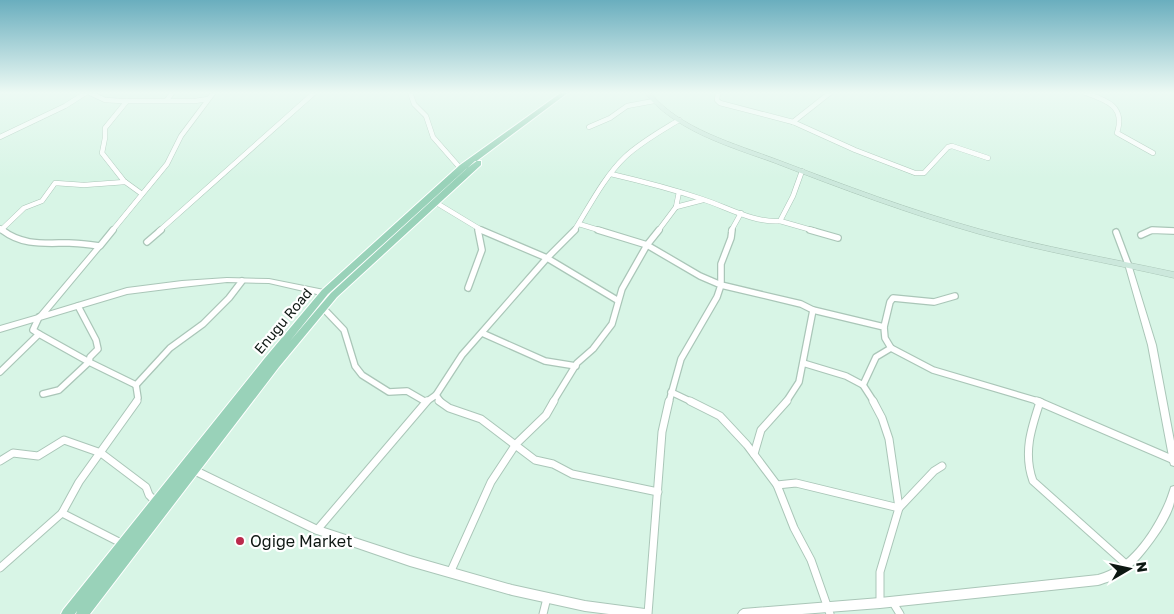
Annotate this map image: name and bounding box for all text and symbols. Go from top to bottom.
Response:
street label: Enugu Road [250,284,315,357]
place label: Ogige Market [250,531,353,551]
marker: Ogige Market [234,535,246,547]
north arrow [1104,544,1154,594]
text: N [1133,560,1152,573]

